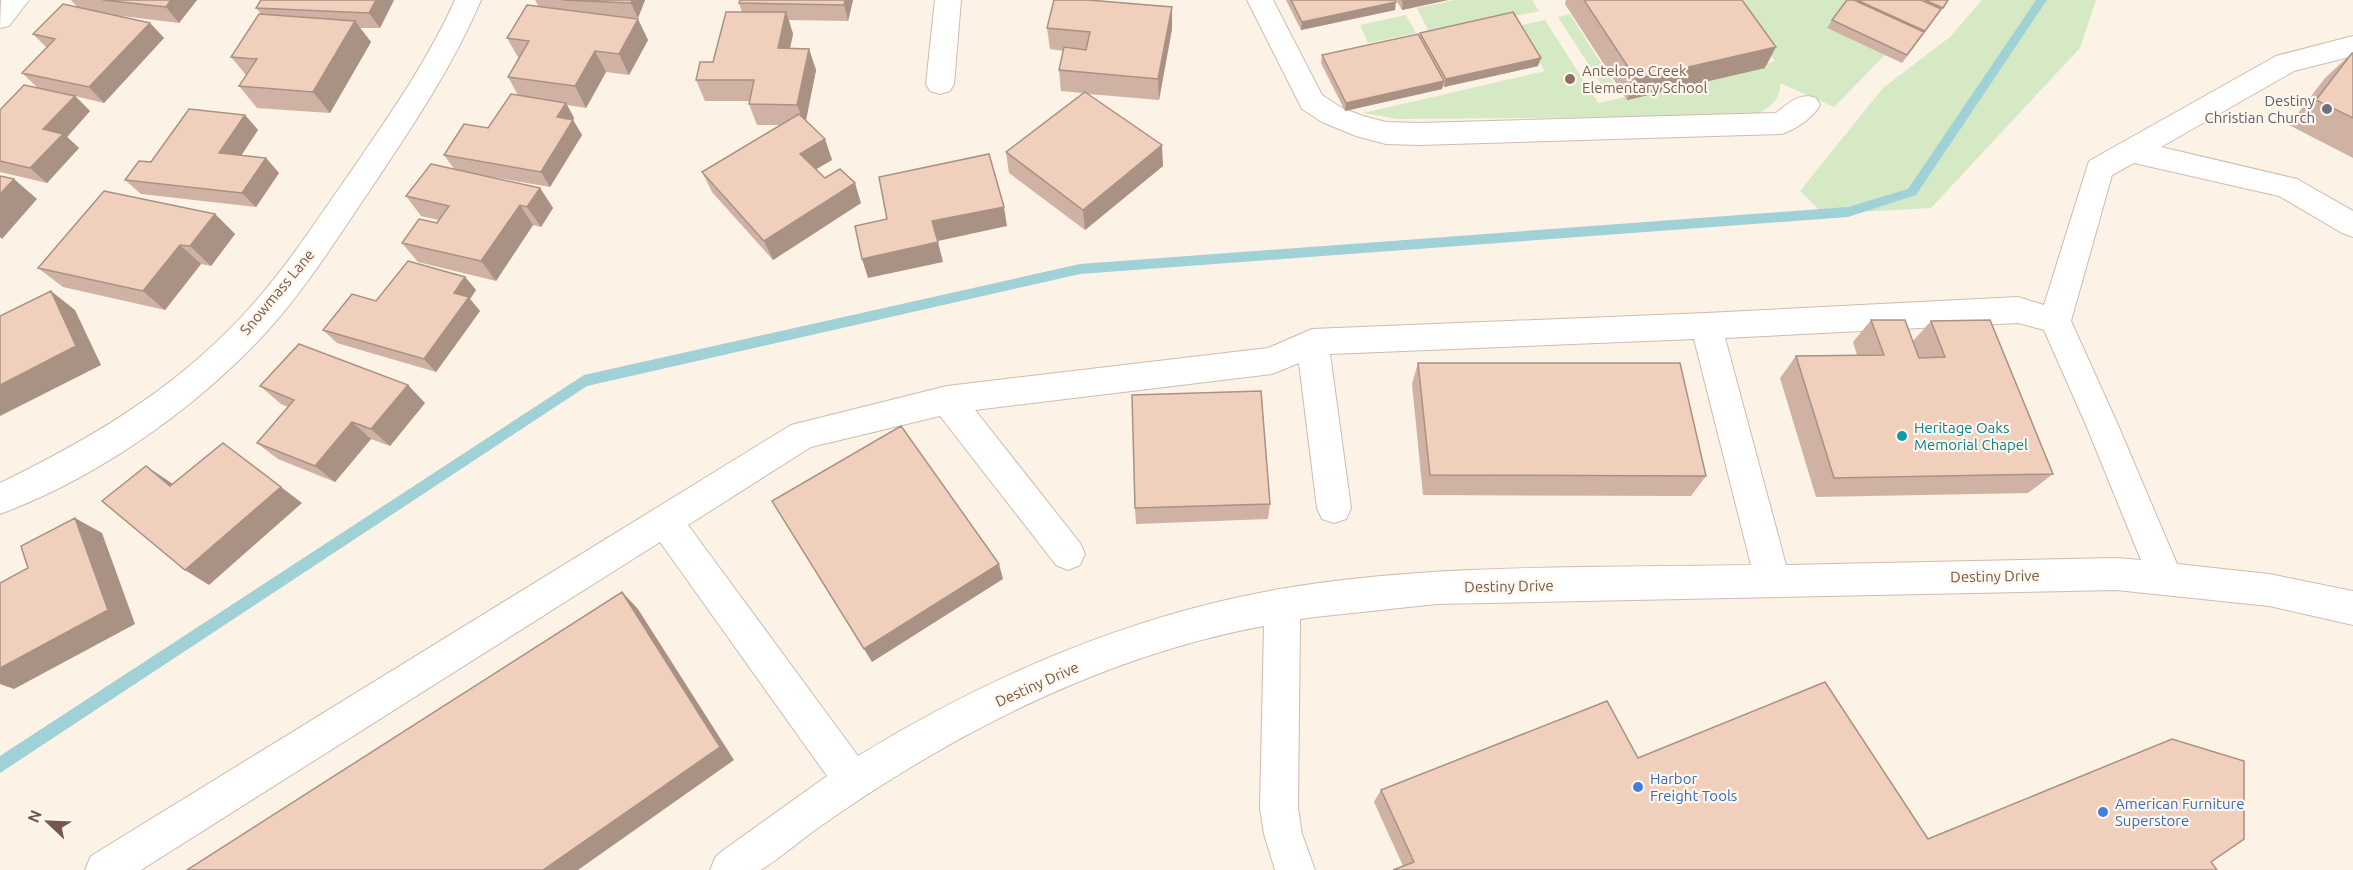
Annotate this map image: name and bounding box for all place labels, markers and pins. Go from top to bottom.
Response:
place label: Antelope Creek Elementary School [1582,62,1708,96]
marker: Antelope Creek Elementary School [1563,72,1577,86]
place label: Destiny Christian Church [2205,92,2315,126]
marker: Destiny Christian Church [2320,102,2334,116]
place label: Heritage Oaks Memorial Chapel [1914,419,2028,453]
marker: Heritage Oaks Memorial Chapel [1895,429,1909,443]
place label: Harbor Freight Tools [1650,770,1737,804]
marker: Harbor Freight Tools [1631,780,1645,794]
place label: American Furniture Superstore [2115,795,2244,829]
marker: American Furniture Superstore [2096,805,2110,819]

